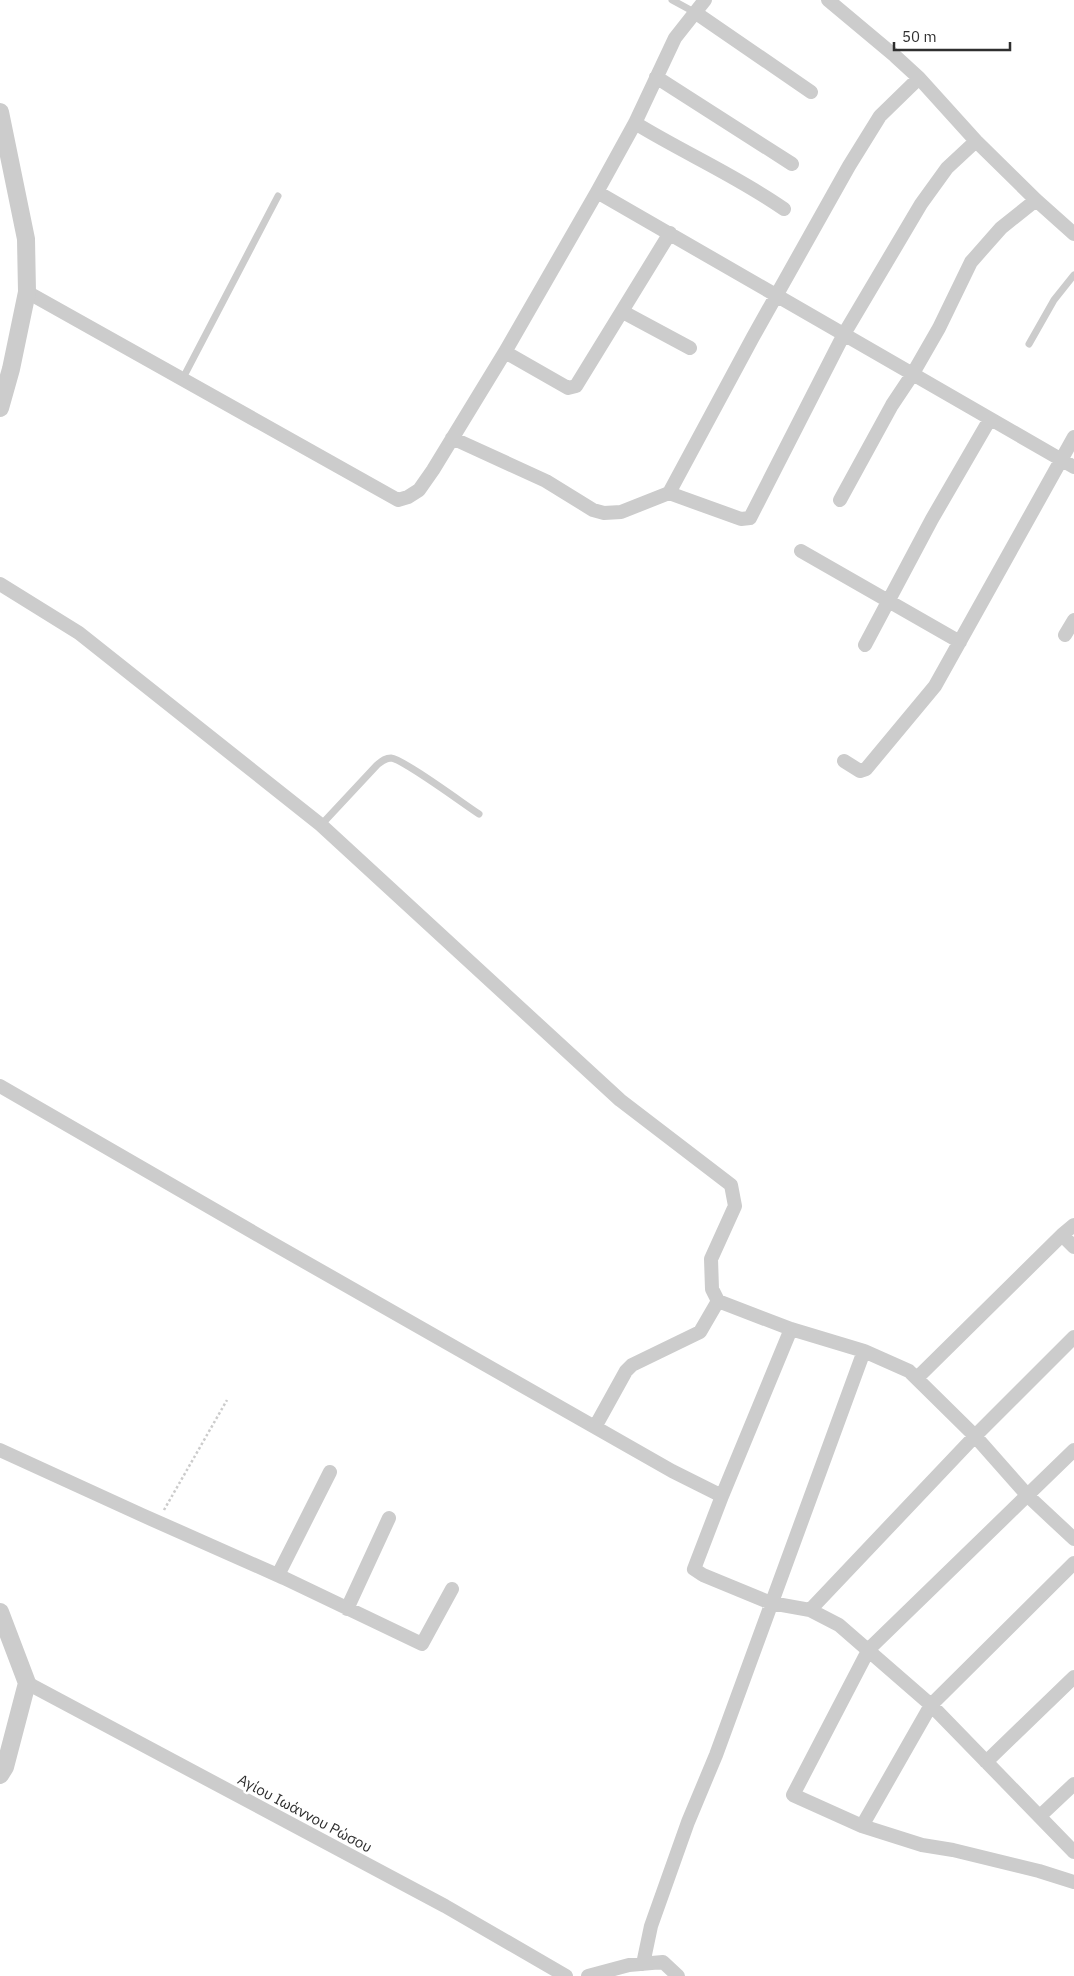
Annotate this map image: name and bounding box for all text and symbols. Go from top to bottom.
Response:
scale bar [894,20,1010,52]
text: 50 m [902,27,937,46]
street label: Αγίου Ιωάννου Ρώσου [234,1769,376,1857]

